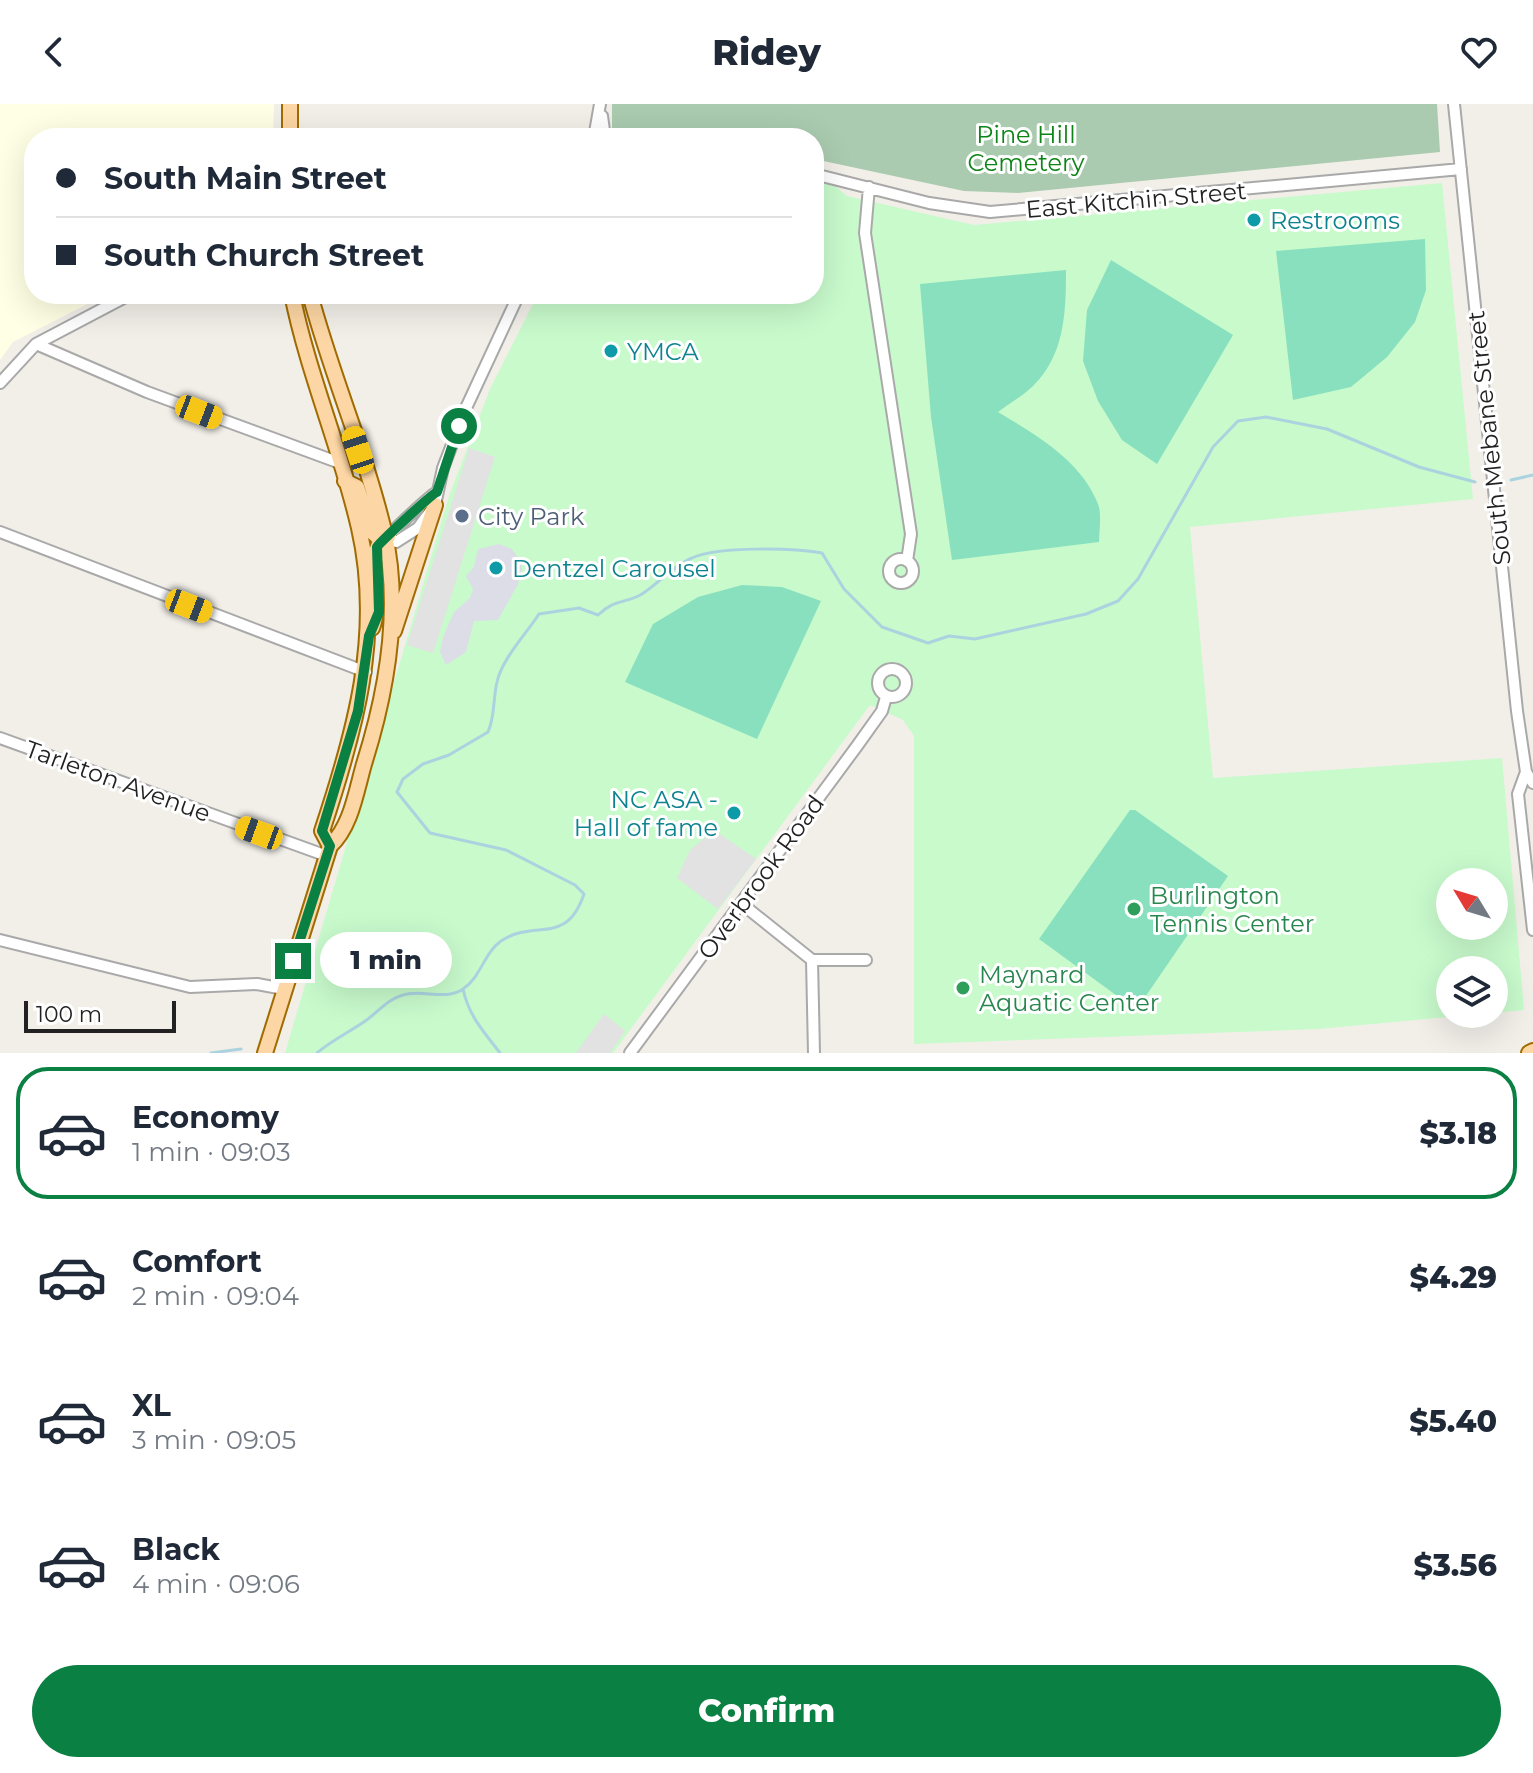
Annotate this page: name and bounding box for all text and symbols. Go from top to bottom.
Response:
icon: back [32,30,76,74]
text: Ridey [712,30,821,74]
icon: heart [1457,30,1501,74]
park label: Pine Hill Cemetery [967,120,1085,177]
text: South Main Street [104,160,387,197]
street label: East Kitchin Street [1024,176,1248,224]
place label: Restrooms [1270,206,1400,235]
marker: Restrooms [1245,211,1263,229]
text: South Church Street [104,237,424,274]
street label: South Mebane Street [1461,309,1517,567]
place label: YMCA [627,337,699,366]
marker: YMCA [602,342,620,360]
car [172,392,226,432]
route start [441,408,477,444]
car [339,423,377,477]
place label: City Park [478,502,585,531]
marker: City Park [453,507,471,525]
place label: Dentzel Carousel [512,554,716,583]
marker: Dentzel Carousel [487,559,505,577]
car [162,586,216,626]
street label: Tarleton Avenue [21,734,215,828]
place label: NC ASA - Hall of fame [574,785,718,842]
street label: Overbrook Road [692,789,830,965]
marker: NC ASA - Hall of fame [725,804,743,822]
car [232,814,286,852]
north arrow [1436,868,1508,940]
map controls [1436,868,1508,1028]
place label: Burlington Tennis Center [1150,881,1314,938]
marker: Burlington Tennis Center [1125,900,1143,918]
callout: 1 min [321,933,453,989]
route end [275,943,311,979]
text: 1 min [350,944,422,976]
button: layers [1436,956,1508,1028]
place label: Maynard Aquatic Center [979,960,1159,1017]
marker: Maynard Aquatic Center [954,979,972,997]
scale bar [24,997,176,1033]
text: 100 m [36,1001,102,1028]
icon: car [36,1097,108,1169]
text: Economy [132,1099,279,1136]
text: $3.18 [1419,1115,1497,1152]
text: 1 min · 09:03 [132,1136,291,1168]
icon: car [36,1241,108,1313]
text: Comfort [132,1243,262,1280]
text: $4.29 [1409,1259,1497,1296]
text: 2 min · 09:04 [132,1280,299,1312]
icon: car [36,1385,108,1457]
text: XL [132,1387,171,1424]
text: $5.40 [1409,1403,1497,1440]
text: 3 min · 09:05 [132,1424,296,1456]
icon: car [36,1529,108,1601]
text: Black [132,1531,220,1568]
text: $3.56 [1413,1547,1497,1584]
text: 4 min · 09:06 [132,1568,300,1600]
button: Confirm [32,1665,1501,1757]

